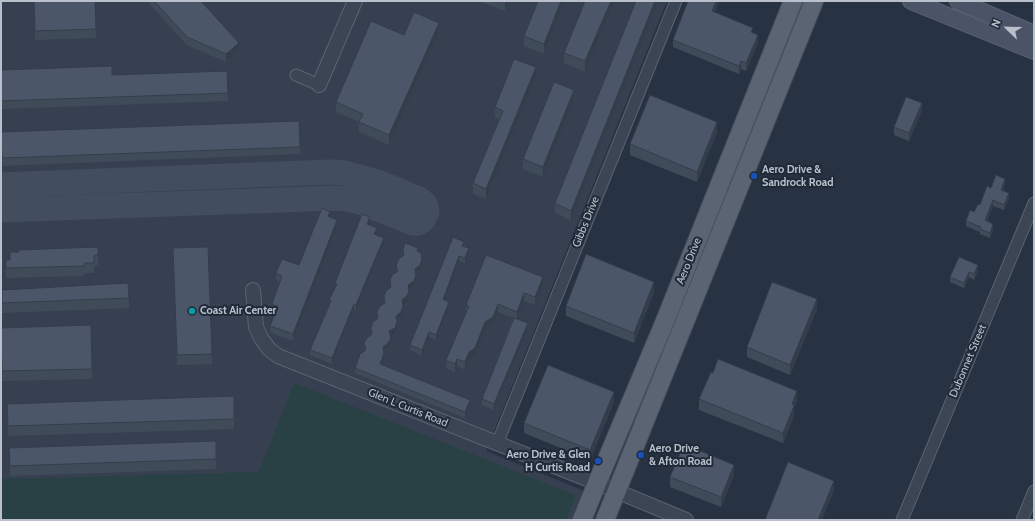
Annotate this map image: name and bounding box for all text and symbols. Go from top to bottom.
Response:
north arrow [987,8,1027,48]
text: N [988,17,1004,30]
place label: Aero Drive & Sandrock Road [762,163,834,189]
marker: Aero Drive & Sandrock Road [749,171,759,181]
street label: Gibbs Drive [570,195,602,249]
street label: Aero Drive [674,236,704,286]
place label: Coast Air Center [200,304,276,318]
marker: Coast Air Center [187,306,197,316]
street label: Dubonnet Street [947,322,989,400]
street label: Glen L Curtis Road [366,386,450,430]
place label: Aero Drive & Afton Road [649,442,712,468]
place label: Aero Drive & Glen H Curtis Road [507,448,590,474]
marker: Aero Drive & Afton Road [636,450,646,460]
marker: Aero Drive & Glen H Curtis Road [593,456,603,466]

